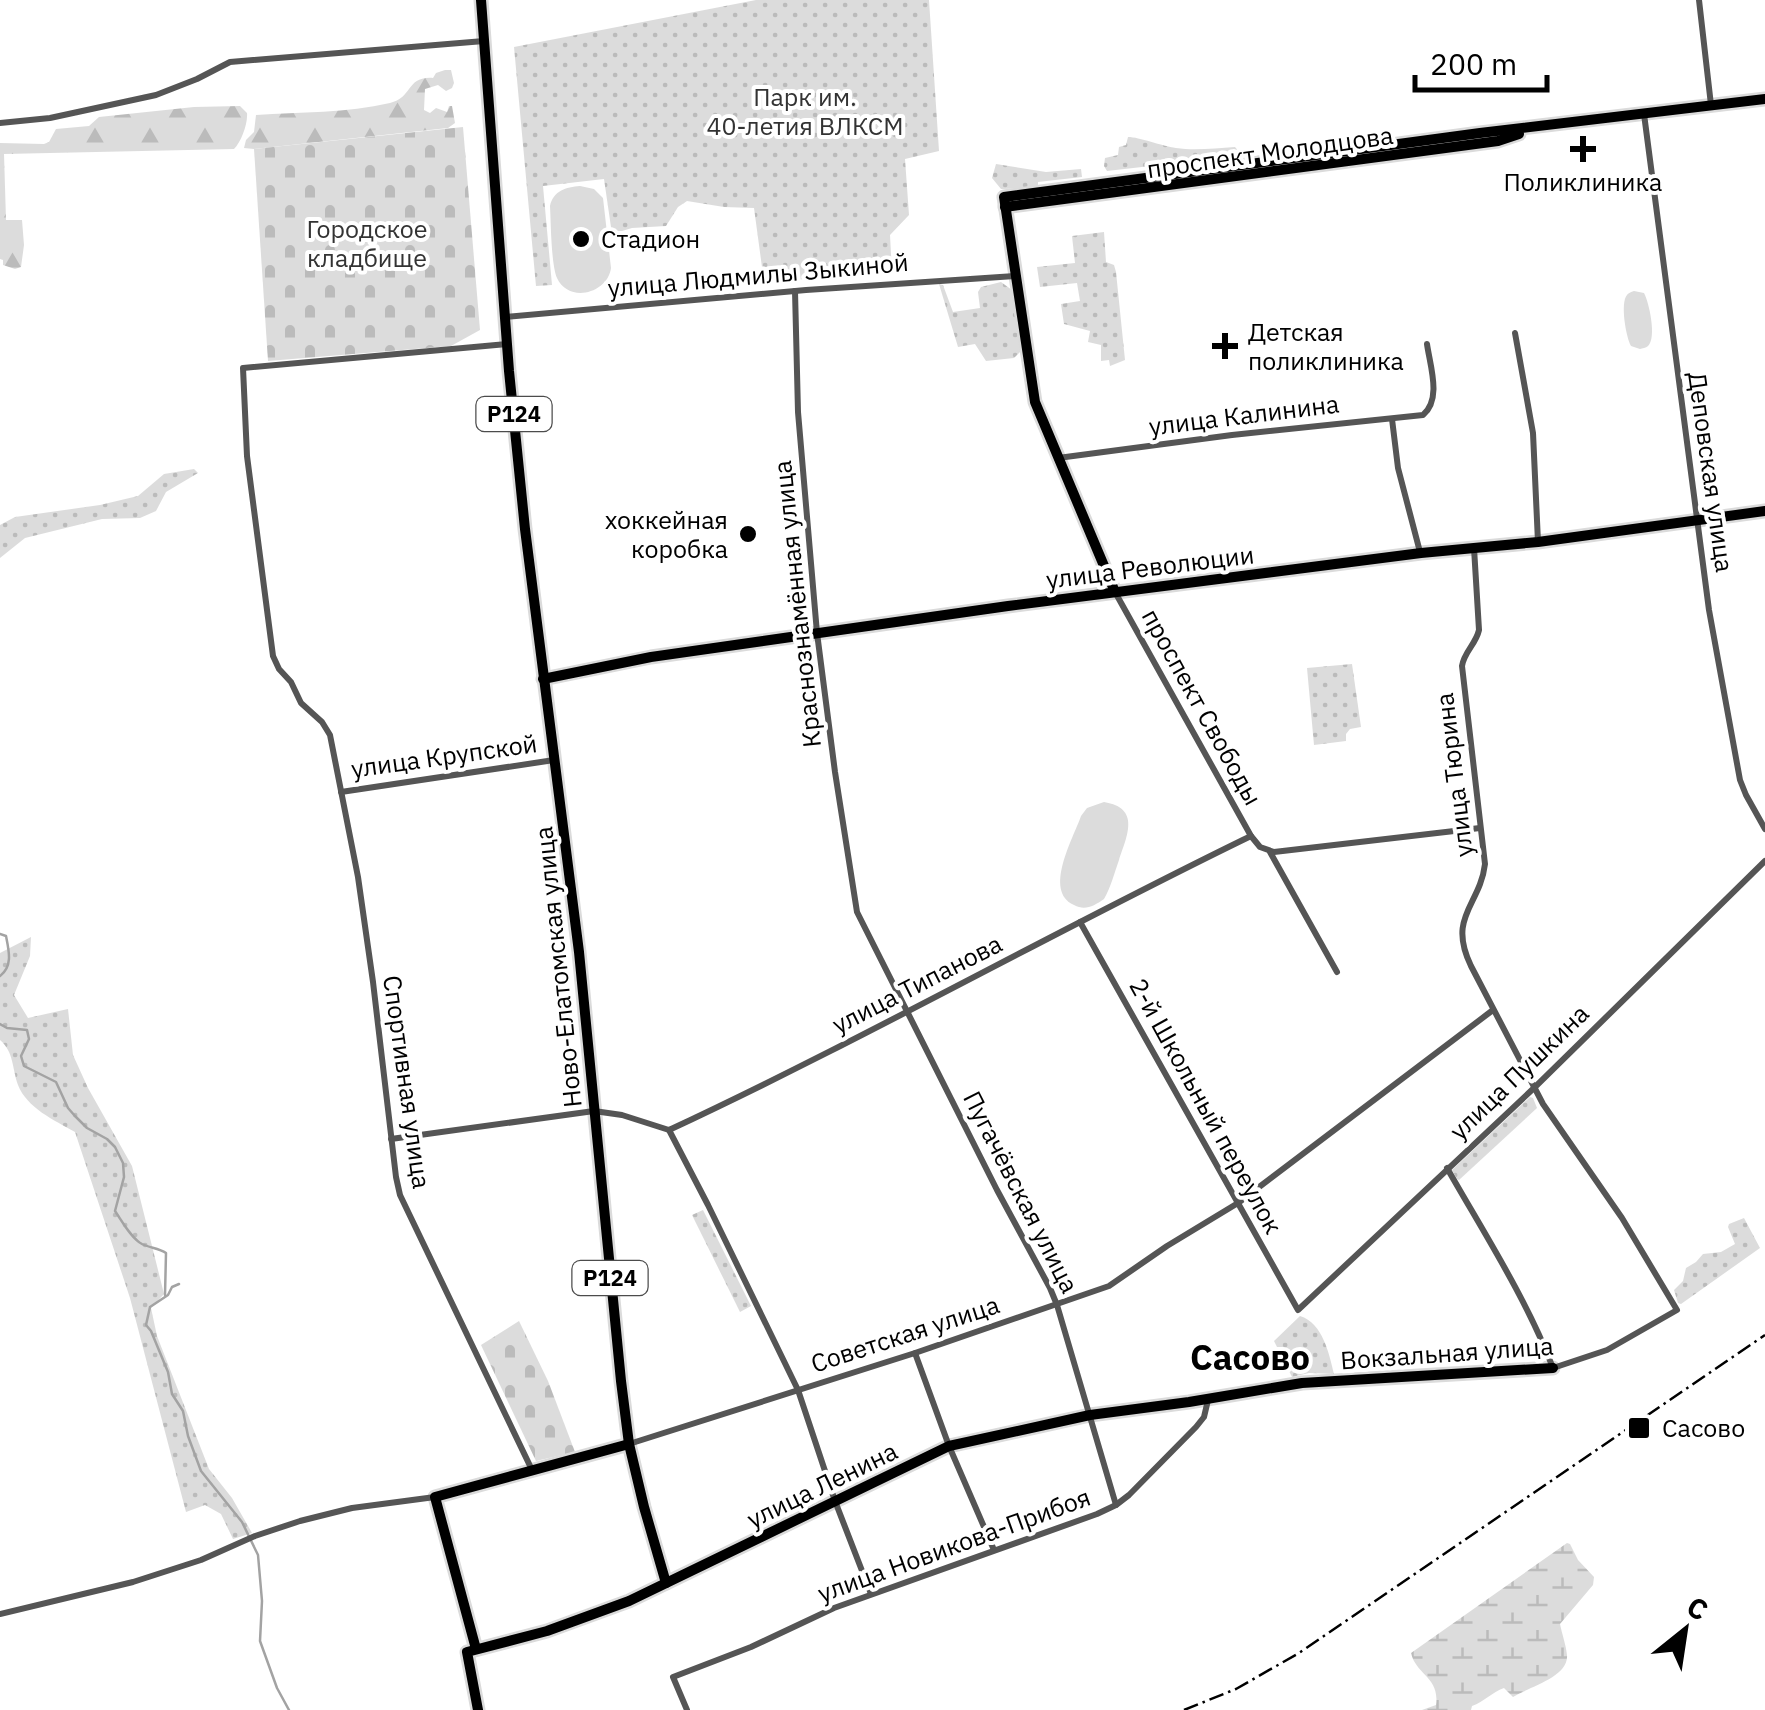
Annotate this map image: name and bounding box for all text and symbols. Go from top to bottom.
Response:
scale bar [1415,30,1548,92]
text: 200 m [1430,44,1517,83]
park label: Парк им. 40-летия ВЛКСМ [706,80,904,142]
street label: проспект Молодцова [1145,118,1395,185]
marker: Поликлиника [1570,136,1596,162]
place label: Поликлиника [1504,165,1662,198]
park label: Городское кладбище [306,212,428,274]
place label: Стадион [601,222,700,255]
marker: Стадион [570,228,592,250]
street label: улица Людмилы Зыкиной [606,245,910,304]
place label: Детская поликлиника [1248,315,1404,377]
marker: Детская поликлиника [1212,333,1238,359]
street label: Деповская улица [1681,370,1742,574]
street label: улица Калинина [1147,386,1341,443]
road number: Р124 [476,397,552,431]
street label: Краснознамённая улица [765,459,828,749]
place label: хоккейная коробка [605,503,728,565]
marker: хоккейная коробка [737,523,759,545]
street label: улица Революции [1044,537,1256,596]
street label: проспект Свободы [1135,603,1270,811]
street label: улица Тюрина [1427,691,1480,859]
street label: улица Крупской [349,726,539,785]
street label: Ново-Елатомская улица [526,825,589,1109]
street label: улица Типанова [826,927,1007,1041]
street label: 2-й Школьный переулок [1122,972,1291,1239]
street label: Спортивная улица [376,973,439,1191]
street label: улица Пушкина [1442,997,1595,1147]
street label: Пугачёвская улица [956,1085,1087,1298]
road number: Р124 [572,1261,648,1295]
street label: Советская улица [806,1288,1003,1380]
street label: Вокзальная улица [1339,1329,1555,1376]
district label: Сасово [1190,1334,1310,1380]
place label: Сасово [1662,1411,1745,1444]
marker: Сасово [1626,1415,1652,1441]
street label: улица Ленина [741,1434,902,1535]
street label: улица Новикова-Прибоя [813,1480,1095,1609]
north arrow [1635,1580,1735,1680]
text: С [1681,1587,1715,1628]

